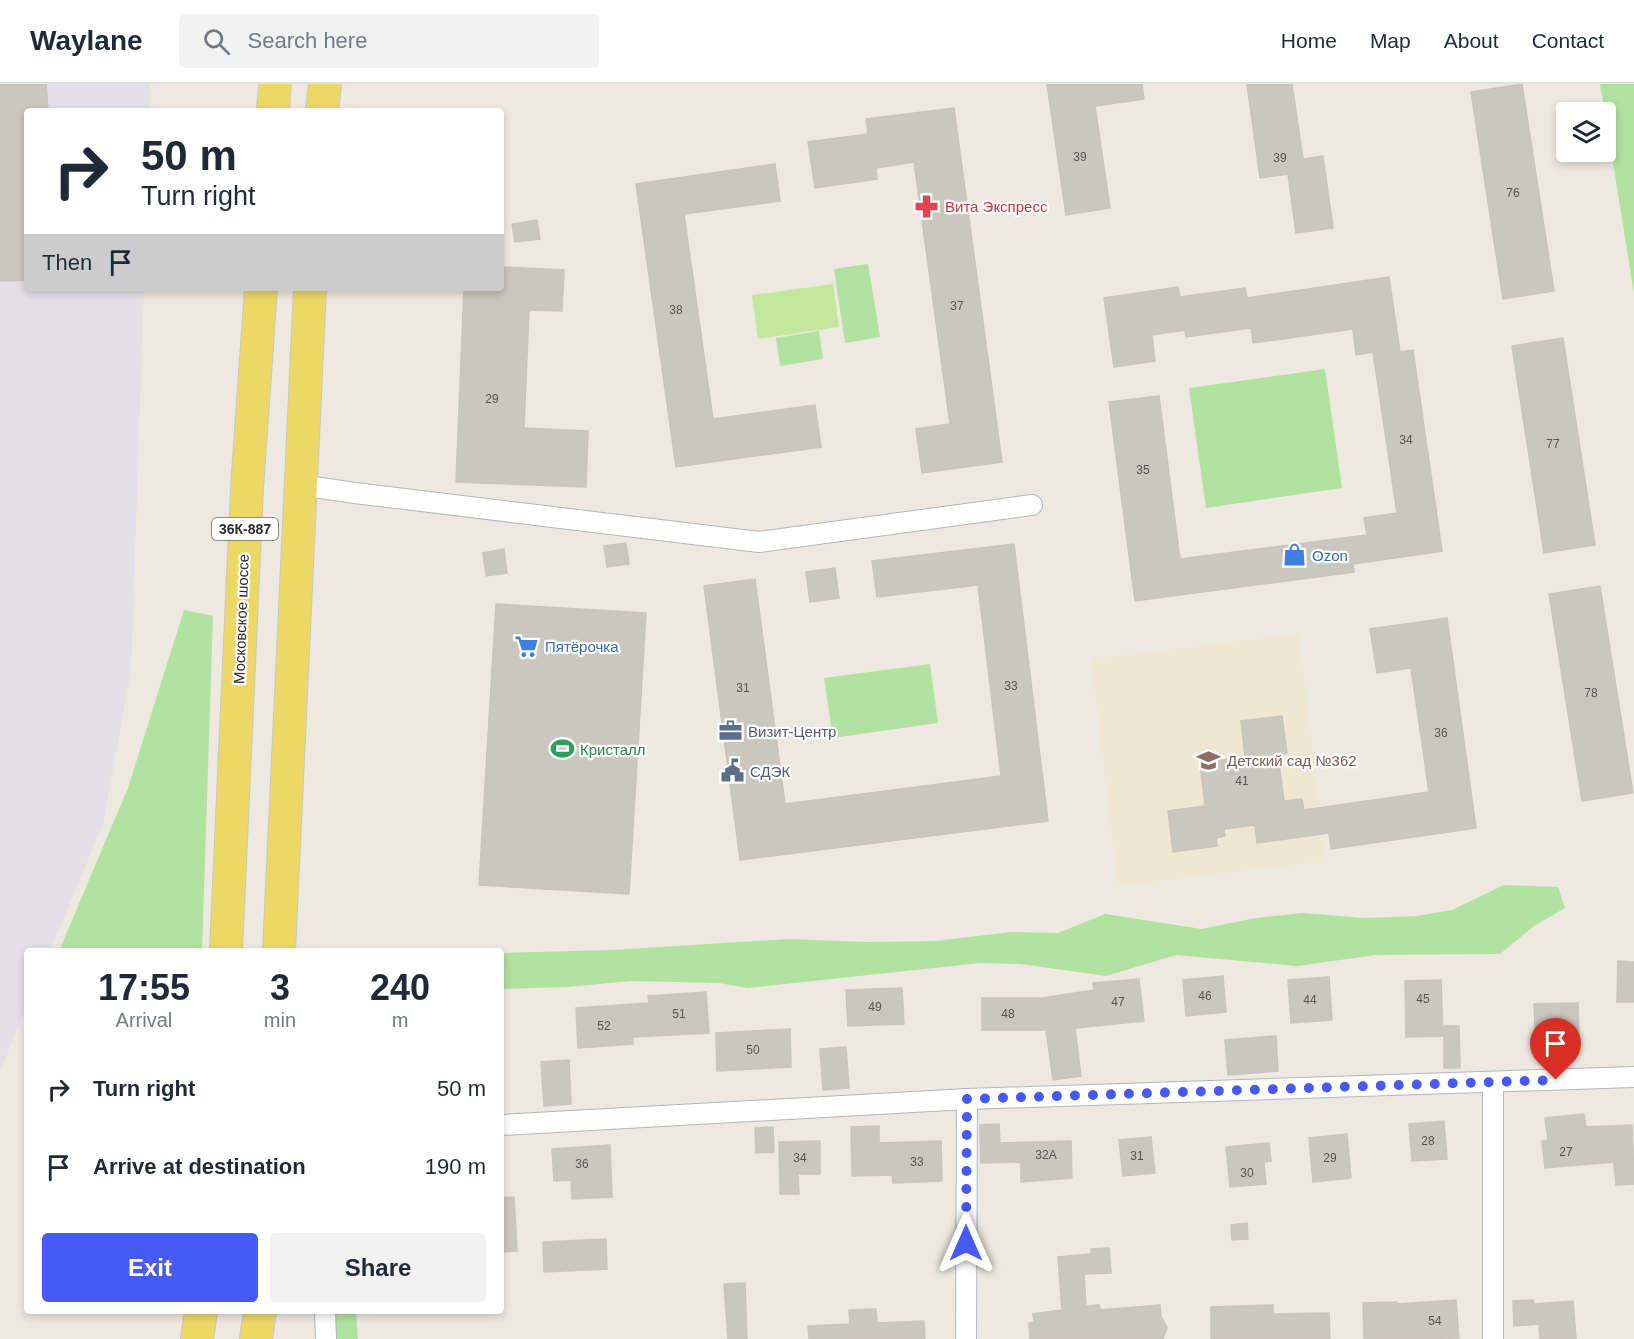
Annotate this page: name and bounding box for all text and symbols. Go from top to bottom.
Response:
search box [179,14,599,68]
text: Waylane [30,25,143,56]
icon: search [200,25,233,58]
text: Search here [248,28,367,53]
text: Home [1281,29,1337,52]
text: Map [1370,29,1411,52]
text: About [1444,29,1499,52]
text: Contact [1532,29,1604,52]
map controls [1556,102,1616,162]
button: layers [1556,102,1616,162]
icon: right [42,132,120,210]
text: 50 m [141,132,237,179]
house number: 39 [1073,150,1087,164]
house number: 39 [1273,151,1287,165]
text: Turn right [141,181,256,211]
house number: 76 [1506,186,1520,200]
pharmacy icon: Вита Экспресс [914,193,940,219]
place label: Вита Экспресс [945,198,1048,215]
icon: arrive [104,246,137,279]
text: Then [42,250,92,275]
house number: 37 [950,299,964,313]
house number: 38 [669,303,683,317]
house number: 29 [485,392,499,406]
house number: 34 [1399,433,1413,447]
house number: 77 [1546,437,1560,451]
house number: 35 [1136,463,1150,477]
road number: 36К-887 [212,518,278,540]
shop icon: Ozon [1281,542,1307,568]
place label: Ozon [1312,547,1348,564]
street label: Московское шоссе [230,554,252,684]
supermarket icon: Пятёрочка [514,633,540,659]
place label: Пятёрочка [545,638,619,655]
house number: 33 [1004,679,1018,693]
house number: 31 [736,681,750,695]
house number: 78 [1584,686,1598,700]
office icon: Визит-Центр [717,718,743,744]
place label: Визит-Центр [748,723,836,740]
house number: 36 [1434,726,1448,740]
sports icon: Кристалл [549,736,575,762]
place label: Кристалл [580,741,646,758]
school or university icon: Детский сад №362 [1196,747,1222,773]
place label: Детский сад №362 [1227,752,1357,769]
public building icon: СДЭК [719,758,745,784]
place label: СДЭК [750,763,790,780]
house number: 41 [1235,774,1249,788]
text: 17:55 [98,967,190,1008]
text: 3 [270,967,290,1008]
text: 240 [370,967,430,1008]
house number: 46 [1198,989,1212,1003]
house number: 45 [1416,992,1430,1006]
house number: 44 [1303,993,1317,1007]
house number: 47 [1111,995,1125,1009]
house number: 49 [868,1000,882,1014]
house number: 51 [672,1007,686,1021]
house number: 48 [1001,1007,1015,1021]
text: Arrival [116,1009,172,1031]
text: min [264,1009,296,1031]
text: m [392,1009,408,1031]
pin [1530,1018,1581,1080]
house number: 52 [597,1019,611,1033]
icon: arrive [1539,1027,1572,1060]
house number: 50 [746,1043,760,1057]
icon: right [42,1073,75,1106]
text: Turn right [93,1076,195,1101]
text: 50 m [437,1076,486,1101]
house number: 28 [1421,1134,1435,1148]
house number: 27 [1559,1145,1573,1159]
house number: 32А [1035,1148,1057,1162]
house number: 31 [1130,1149,1144,1163]
icon: arrive [42,1151,75,1184]
house number: 34 [793,1151,807,1165]
house number: 29 [1323,1151,1337,1165]
text: Arrive at destination [93,1154,306,1179]
text: 190 m [425,1154,486,1179]
house number: 33 [910,1155,924,1169]
house number: 36 [575,1157,589,1171]
house number: 30 [1240,1166,1254,1180]
position arrow [934,1211,998,1275]
button: Exit [42,1233,258,1302]
button: Share [270,1233,486,1302]
house number: 54 [1428,1314,1442,1328]

